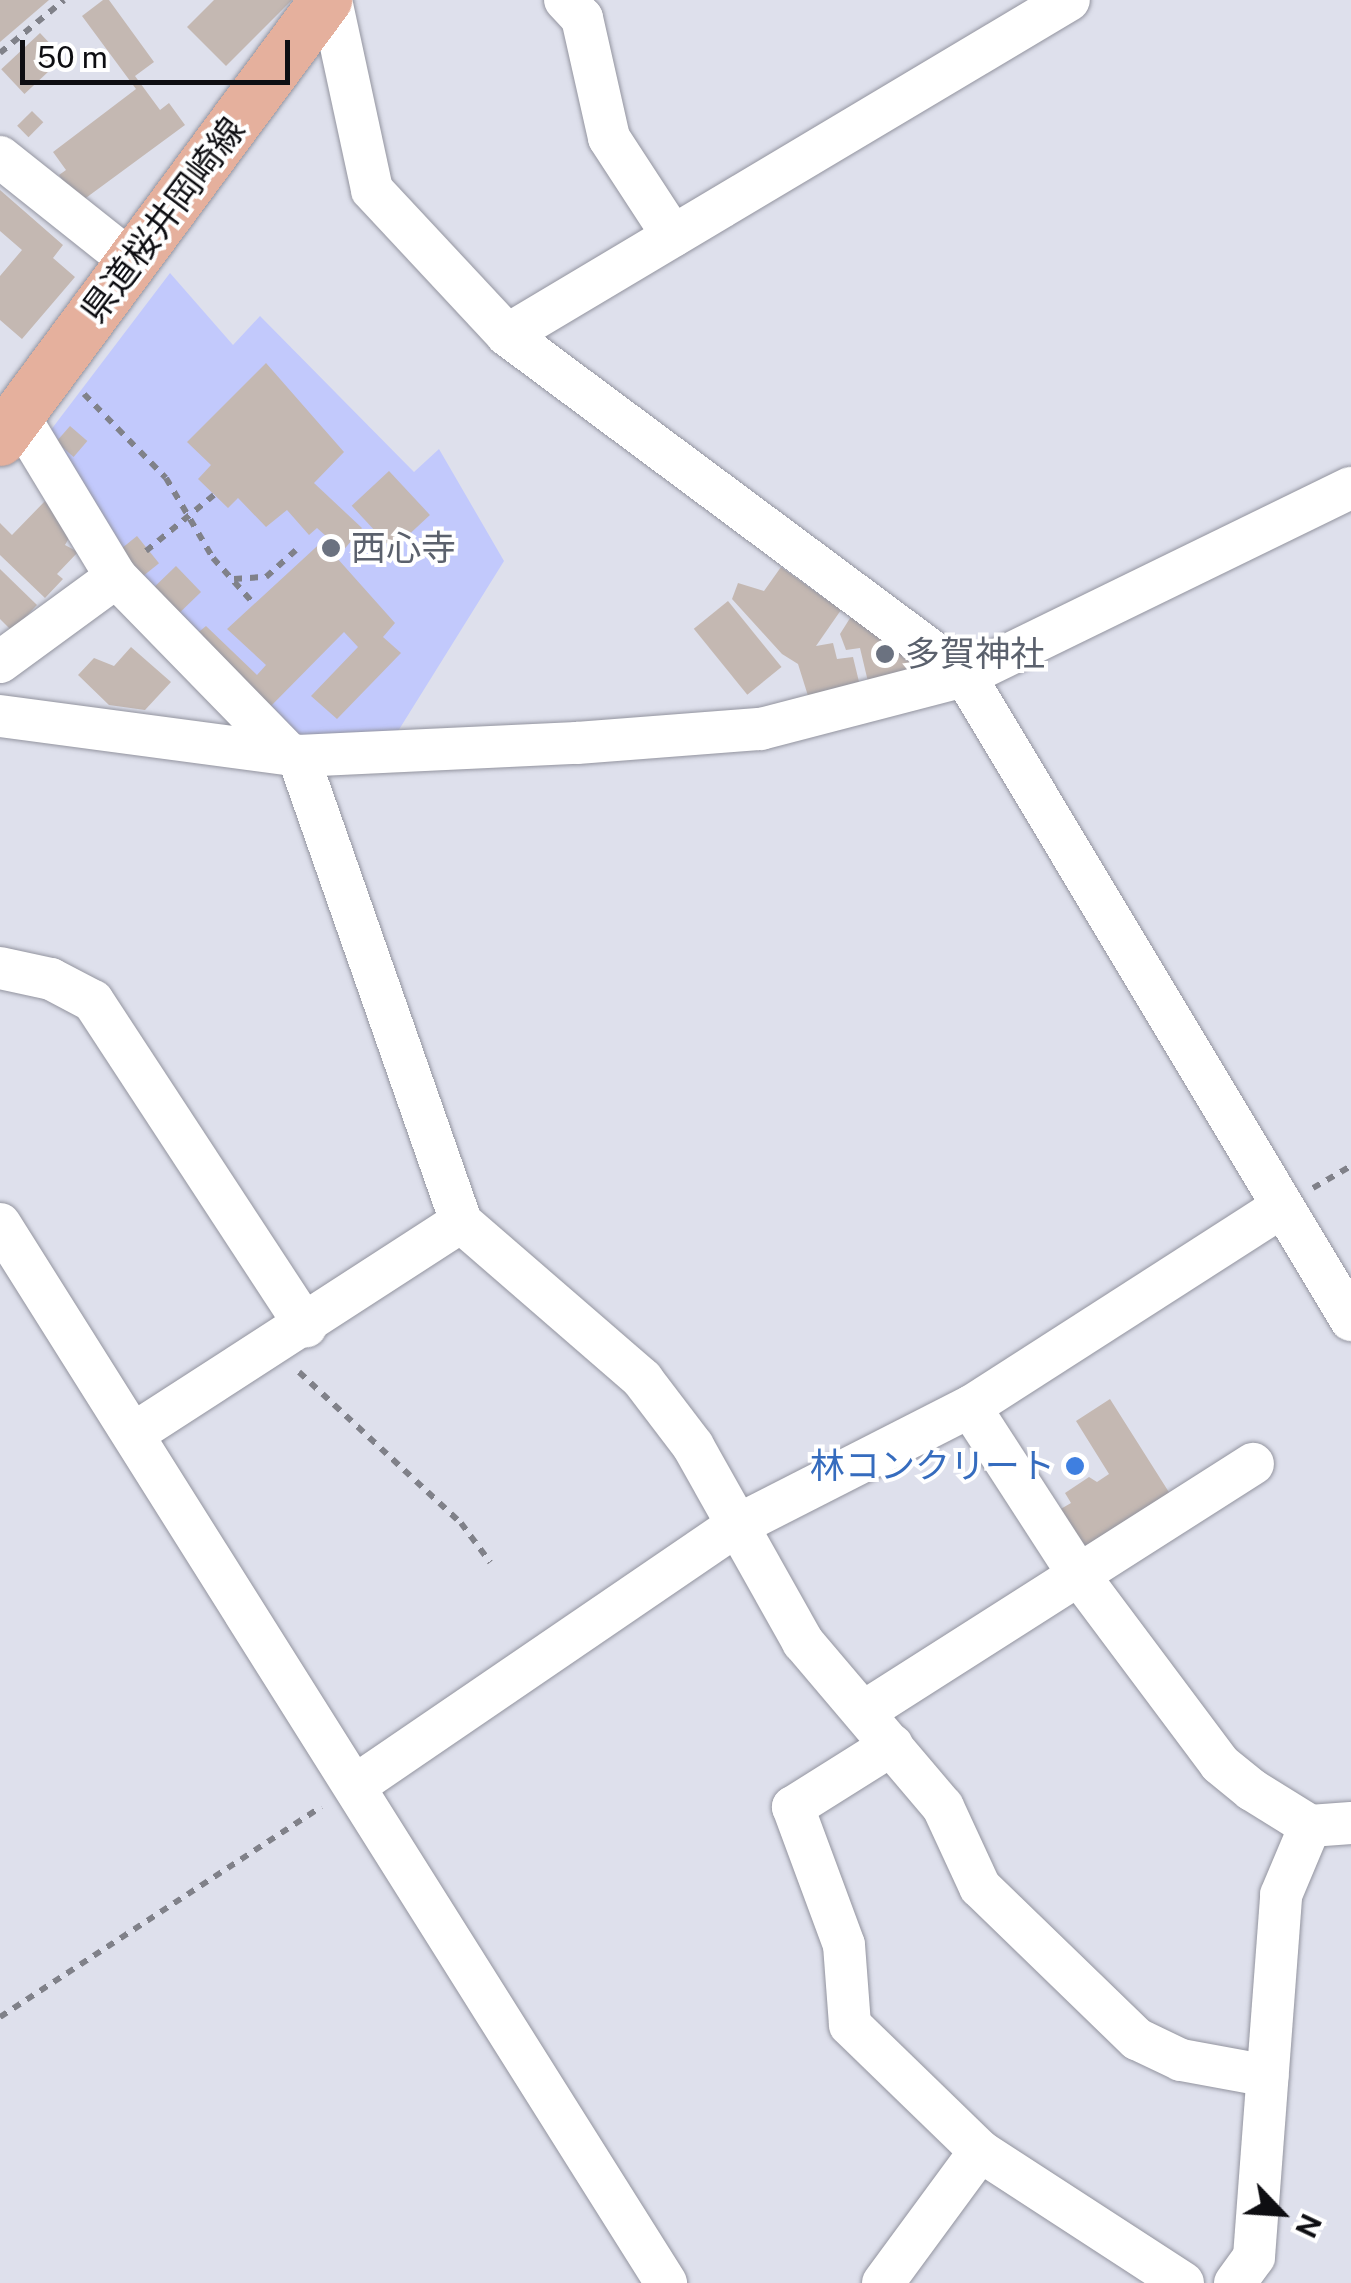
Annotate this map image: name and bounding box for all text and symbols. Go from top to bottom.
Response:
scale bar [25,20,295,82]
text: 50 m [37,39,108,75]
street label: 県道桜井岡崎線 [73,110,253,330]
place label: 西心寺 [351,527,456,569]
marker: 西心寺 [320,537,342,559]
place label: 多賀神社 [905,633,1045,675]
marker: 多賀神社 [874,643,896,665]
place label: 林コンクリート [810,1445,1055,1487]
marker: 林コンクリート [1064,1455,1086,1477]
north arrow [1231,2163,1331,2263]
text: N [1289,2209,1328,2243]

